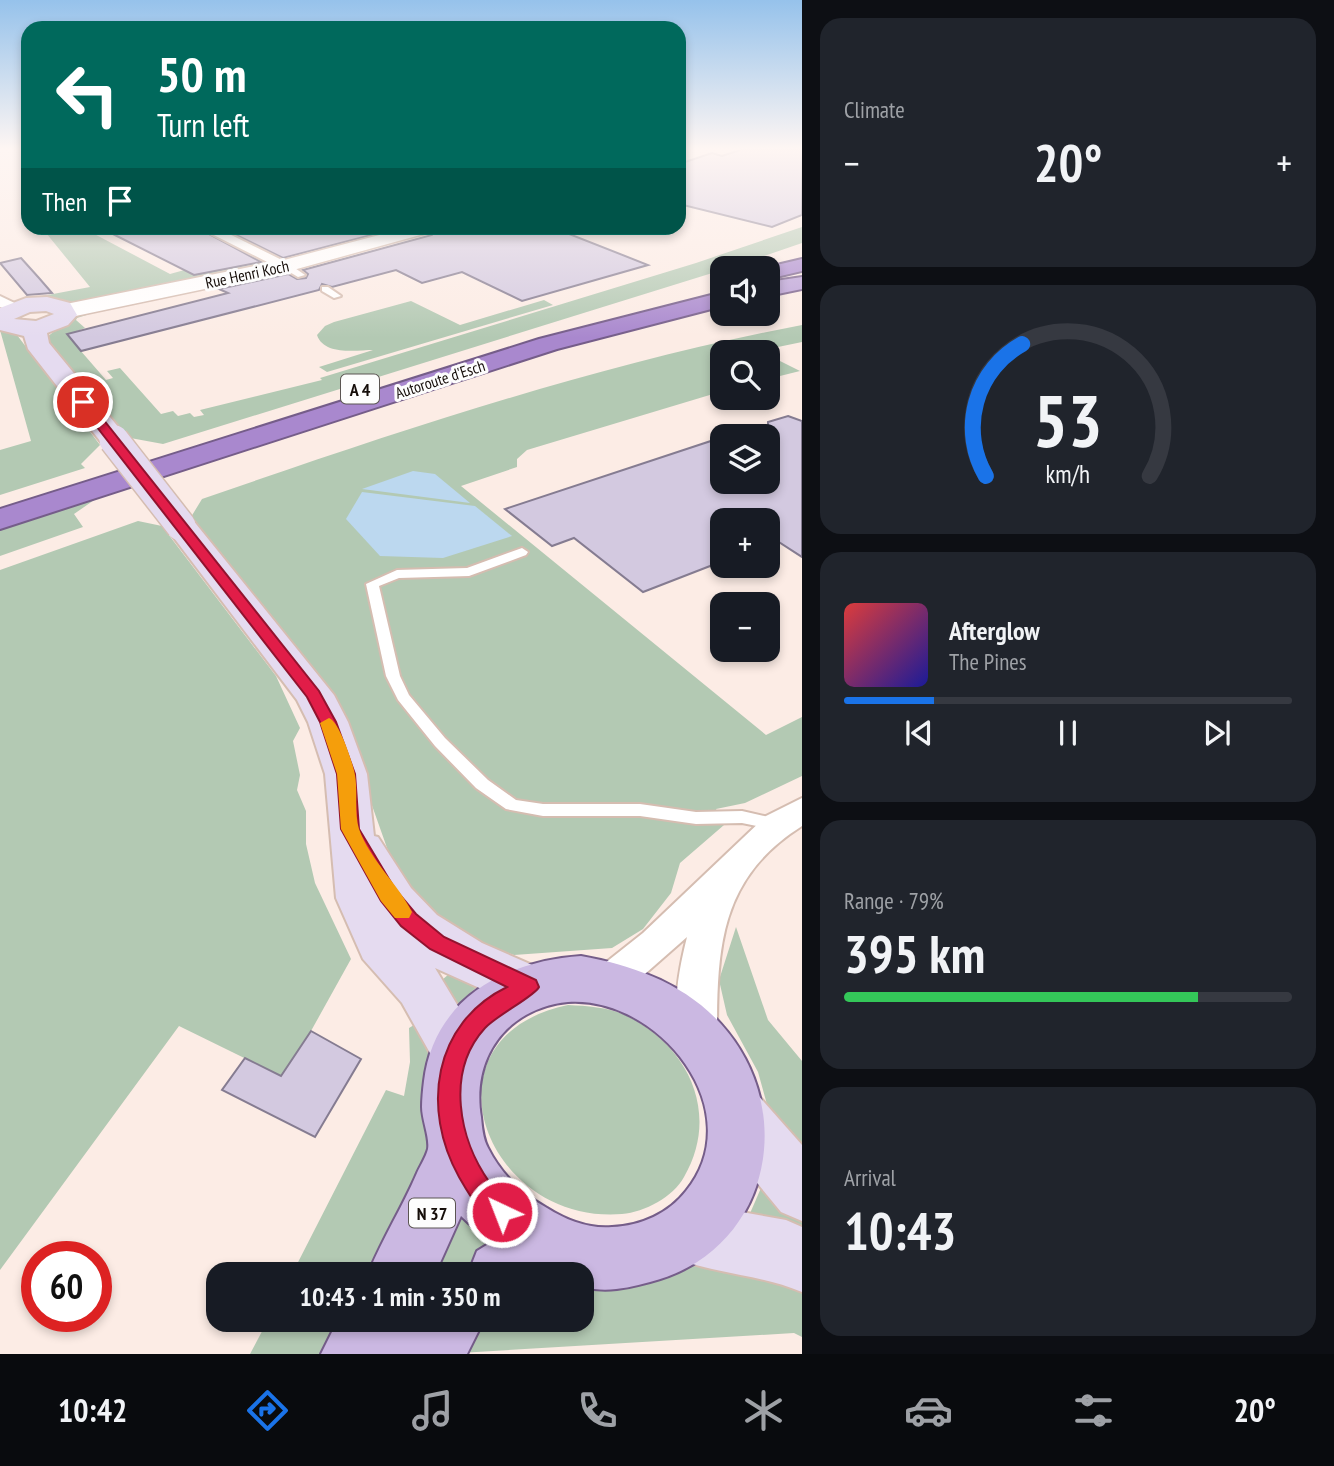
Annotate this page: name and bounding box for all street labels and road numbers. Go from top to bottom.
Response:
street label: Rue Henri Koch [203,255,291,293]
street label: Autoroute d'Esch [393,355,487,403]
road number: A 4 [341,374,379,404]
road number: N 37 [409,1198,455,1228]

